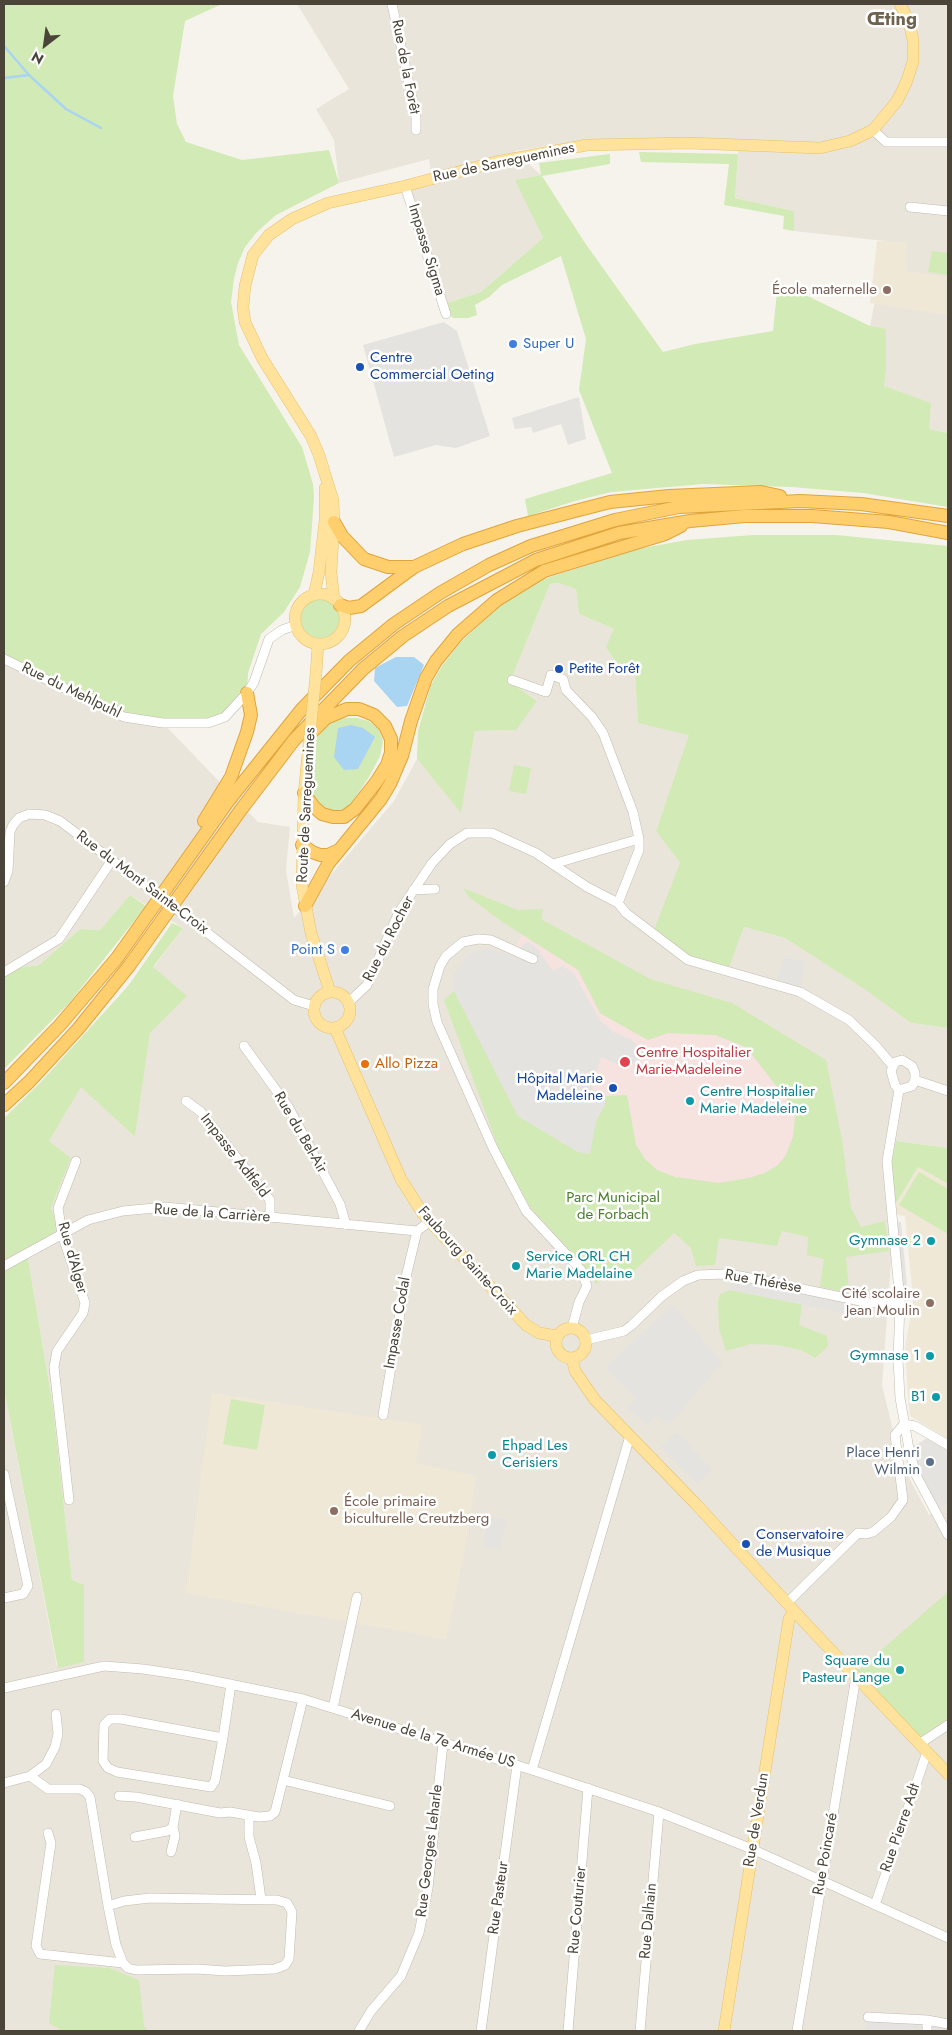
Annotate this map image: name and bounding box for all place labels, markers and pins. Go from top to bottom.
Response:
place label: École maternelle [772,281,877,299]
marker: École maternelle [881,284,893,296]
place label: Super U [523,335,574,353]
marker: Super U [507,338,519,350]
place label: Centre Commercial Oeting [370,349,494,384]
marker: Centre Commercial Oeting [354,361,366,373]
place label: Petite Forêt [569,660,639,678]
marker: Petite Forêt [553,663,565,675]
place label: Point S [291,941,335,959]
marker: Point S [339,944,351,956]
place label: Centre Hospitalier Marie-Madeleine [636,1044,751,1079]
place label: Allo Pizza [375,1055,438,1073]
marker: Centre Hospitalier Marie-Madeleine [618,1055,632,1069]
marker: Allo Pizza [359,1058,371,1070]
place label: Hôpital Marie Madeleine [517,1070,603,1105]
marker: Hôpital Marie Madeleine [607,1082,619,1094]
place label: Centre Hospitalier Marie Madeleine [700,1083,815,1118]
marker: Centre Hospitalier Marie Madeleine [684,1095,696,1107]
place label: Gymnase 2 [849,1232,921,1250]
marker: Gymnase 2 [925,1235,937,1247]
place label: Service ORL CH Marie Madelaine [526,1248,632,1283]
marker: Service ORL CH Marie Madelaine [510,1260,522,1272]
place label: Cité scolaire Jean Moulin [841,1285,920,1320]
marker: Cité scolaire Jean Moulin [924,1297,936,1309]
place label: Gymnase 1 [850,1347,920,1365]
marker: Gymnase 1 [924,1350,936,1362]
place label: B1 [911,1388,926,1406]
marker: B1 [930,1391,942,1403]
place label: Ehpad Les Cerisiers [502,1437,567,1472]
place label: Place Henri Wilmin [846,1444,920,1479]
marker: Ehpad Les Cerisiers [486,1449,498,1461]
marker: Place Henri Wilmin [924,1456,936,1468]
place label: École primaire biculturelle Creutzberg [344,1493,489,1528]
marker: École primaire biculturelle Creutzberg [328,1505,340,1517]
place label: Conservatoire de Musique [756,1526,844,1561]
marker: Conservatoire de Musique [740,1538,752,1550]
place label: Square du Pasteur Lange [802,1652,890,1687]
marker: Square du Pasteur Lange [894,1664,906,1676]

